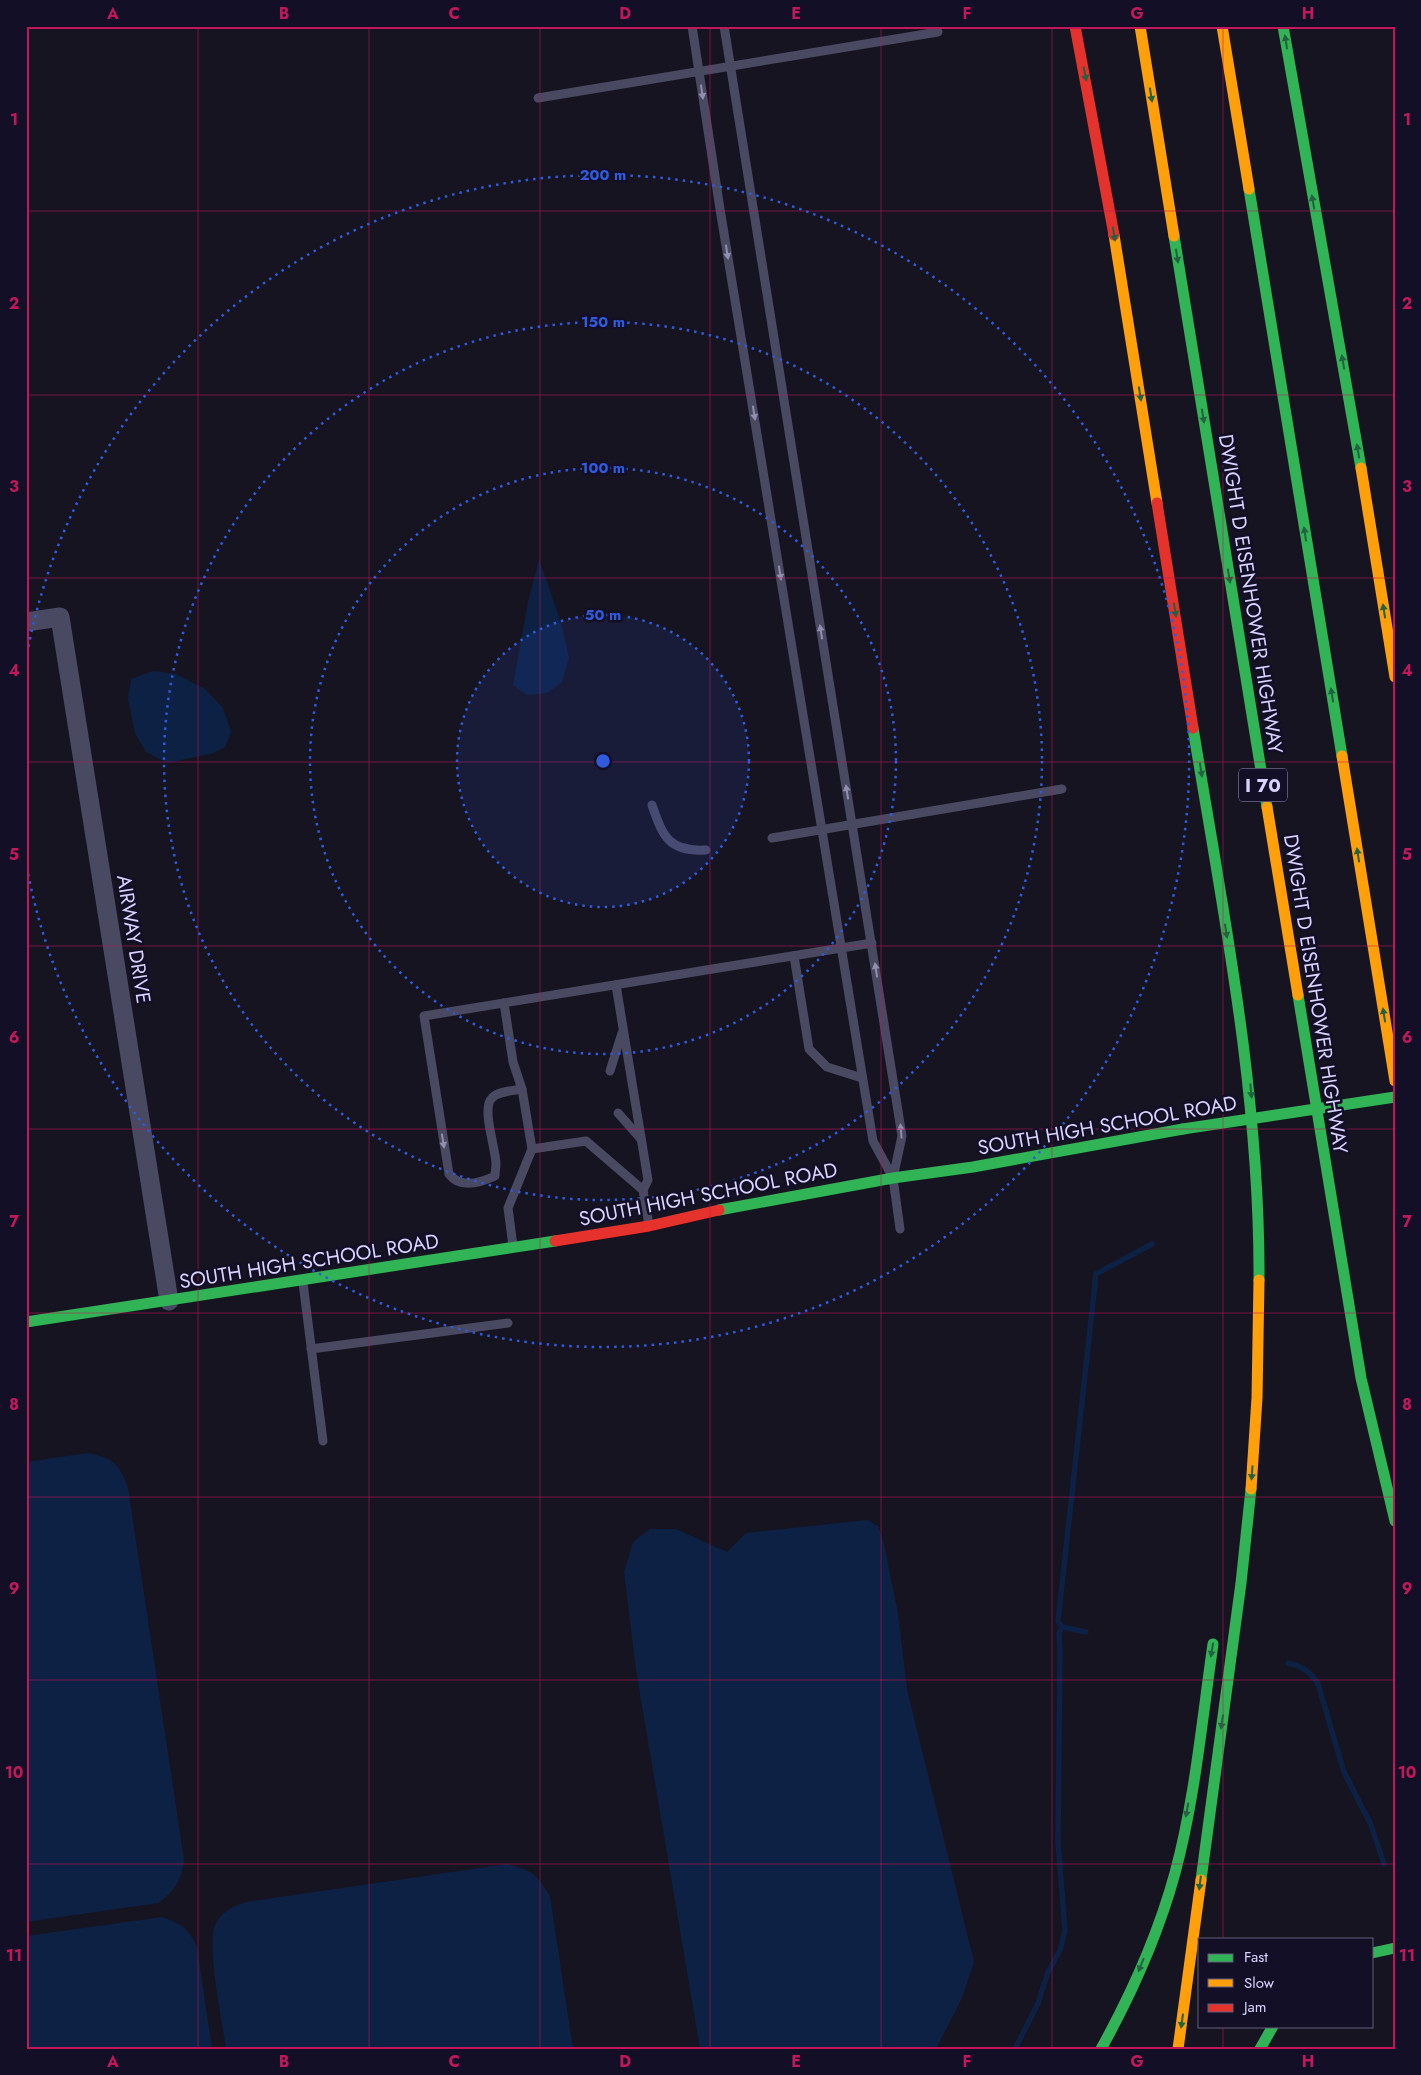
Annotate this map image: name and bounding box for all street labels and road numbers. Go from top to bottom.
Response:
street label: DWIGHT D EISENHOWER HIGHWAY [1211,432,1290,757]
road number: I 70 [1239,768,1287,802]
street label: DWIGHT D EISENHOWER HIGHWAY [1276,832,1355,1157]
street label: AIRWAY DRIVE [109,873,158,1006]
street label: SOUTH HIGH SCHOOL ROAD [975,1088,1239,1163]
street label: SOUTH HIGH SCHOOL ROAD [576,1155,840,1234]
street label: SOUTH HIGH SCHOOL ROAD [177,1227,441,1296]

